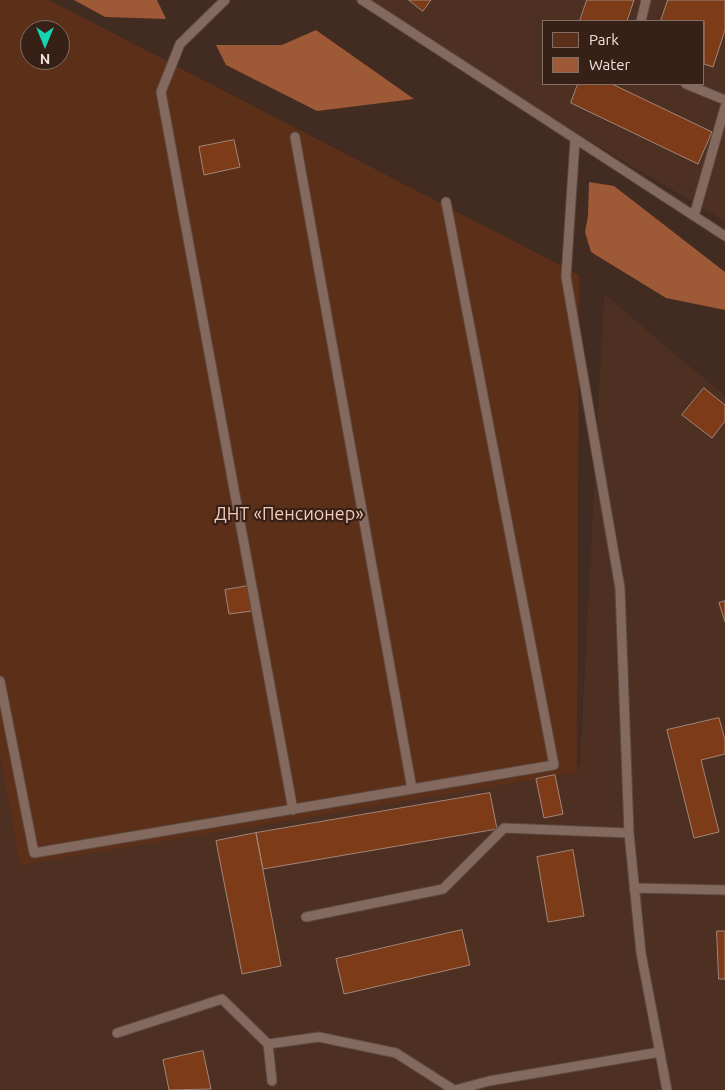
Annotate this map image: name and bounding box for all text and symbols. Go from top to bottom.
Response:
north arrow [20,20,70,70]
legend [542,20,705,85]
text: Park [589,31,619,48]
text: N [40,51,50,67]
text: Water [589,56,630,73]
park label: ДНТ «Пенсионер» [214,503,364,525]

